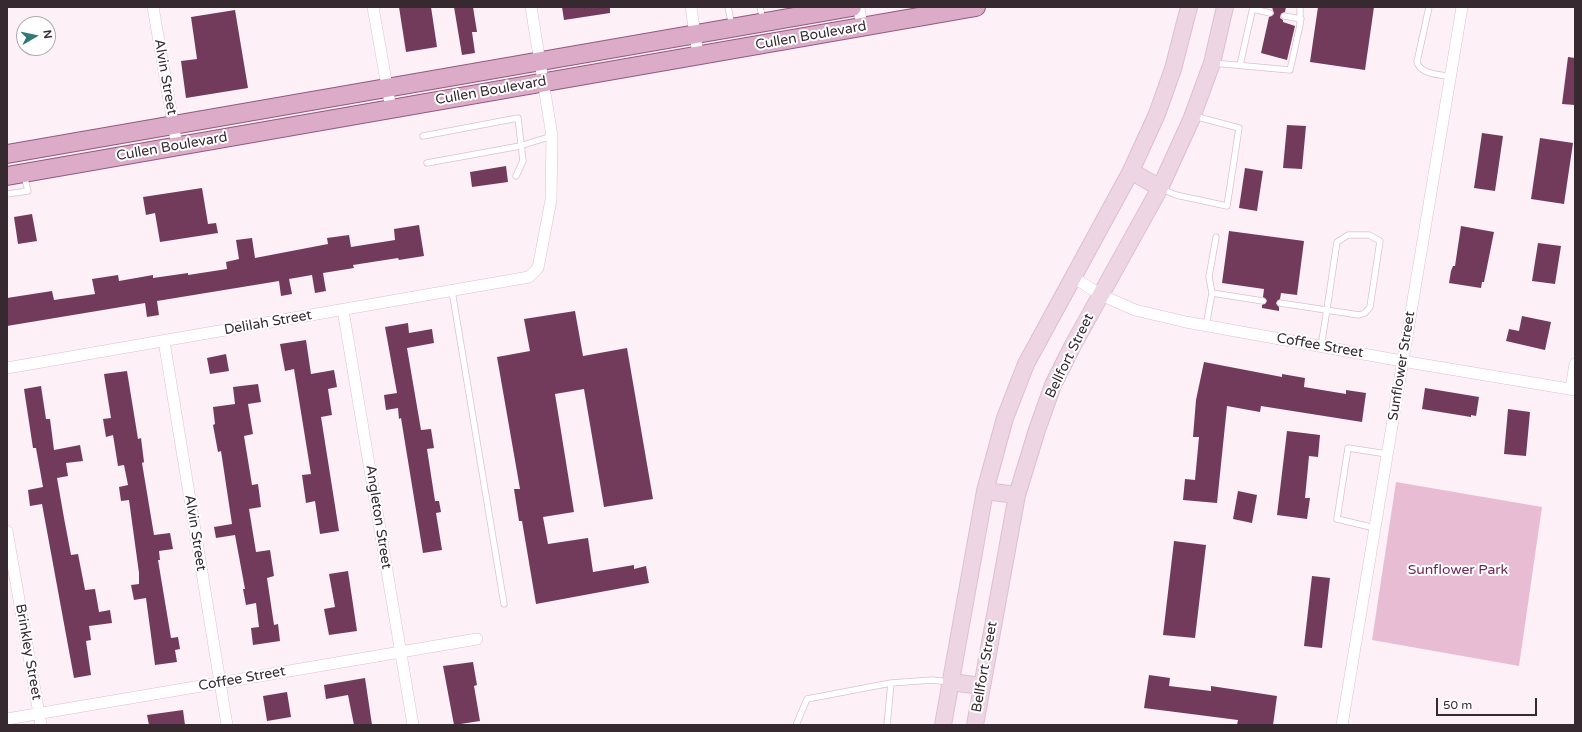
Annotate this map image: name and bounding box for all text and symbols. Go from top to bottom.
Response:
north arrow [16,16,56,56]
street label: Cullen Boulevard [754,18,868,54]
text: N [40,29,54,40]
street label: Alvin Street [150,38,180,116]
street label: Cullen Boulevard [434,73,548,109]
street label: Cullen Boulevard [115,129,229,165]
street label: Delilah Street [223,307,313,339]
street label: Sunflower Street [1385,310,1419,422]
street label: Bellfort Street [1042,311,1098,401]
street label: Coffee Street [1275,330,1365,362]
street label: Angleton Street [361,464,395,570]
street label: Alvin Street [181,494,209,572]
park label: Sunflower Park [1408,562,1508,578]
street label: Brinkley Street [11,603,45,701]
street label: Bellfort Street [969,620,1001,714]
street label: Coffee Street [197,663,287,695]
scale bar [1438,690,1539,716]
text: 50 m [1443,698,1472,712]

